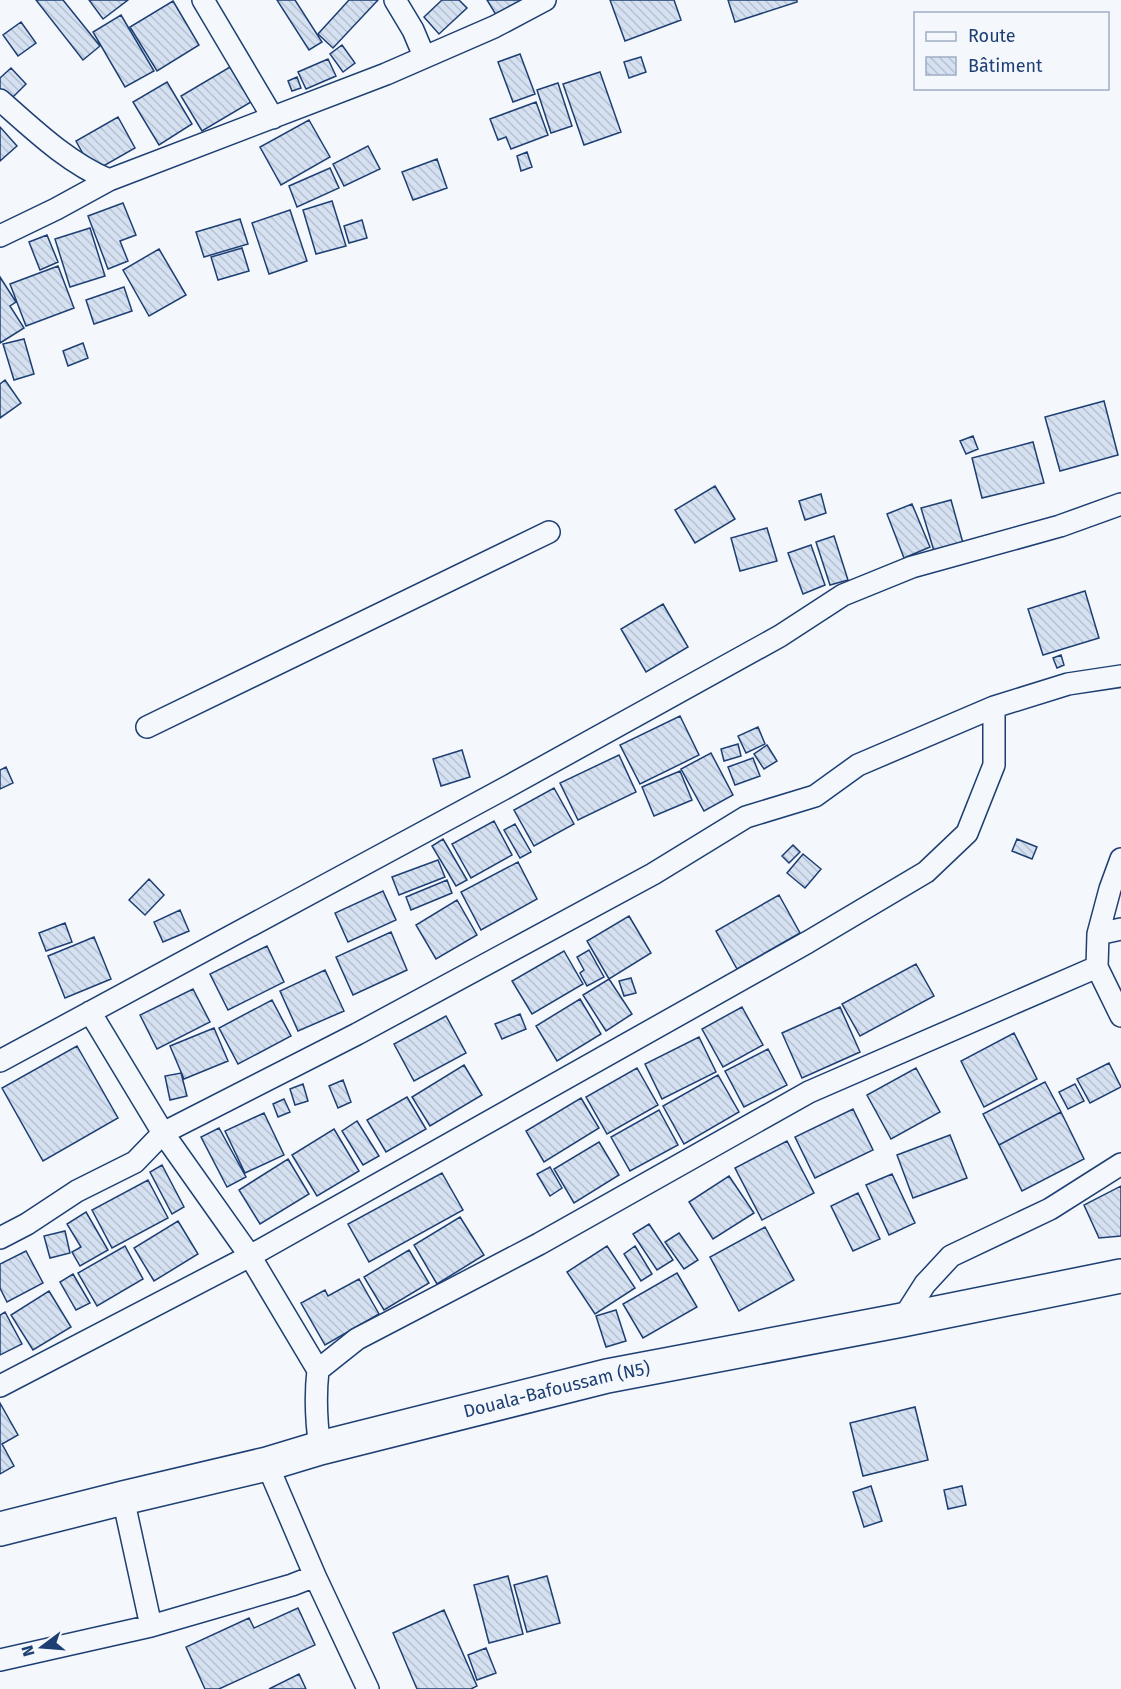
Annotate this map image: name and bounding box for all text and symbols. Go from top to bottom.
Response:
legend [914,12,1109,90]
text: Route [968,25,1016,47]
text: Bâtiment [968,55,1043,77]
street label: Douala-Bafoussam (N5) [461,1357,652,1423]
north arrow [12,1617,72,1677]
text: N [17,1643,39,1659]

